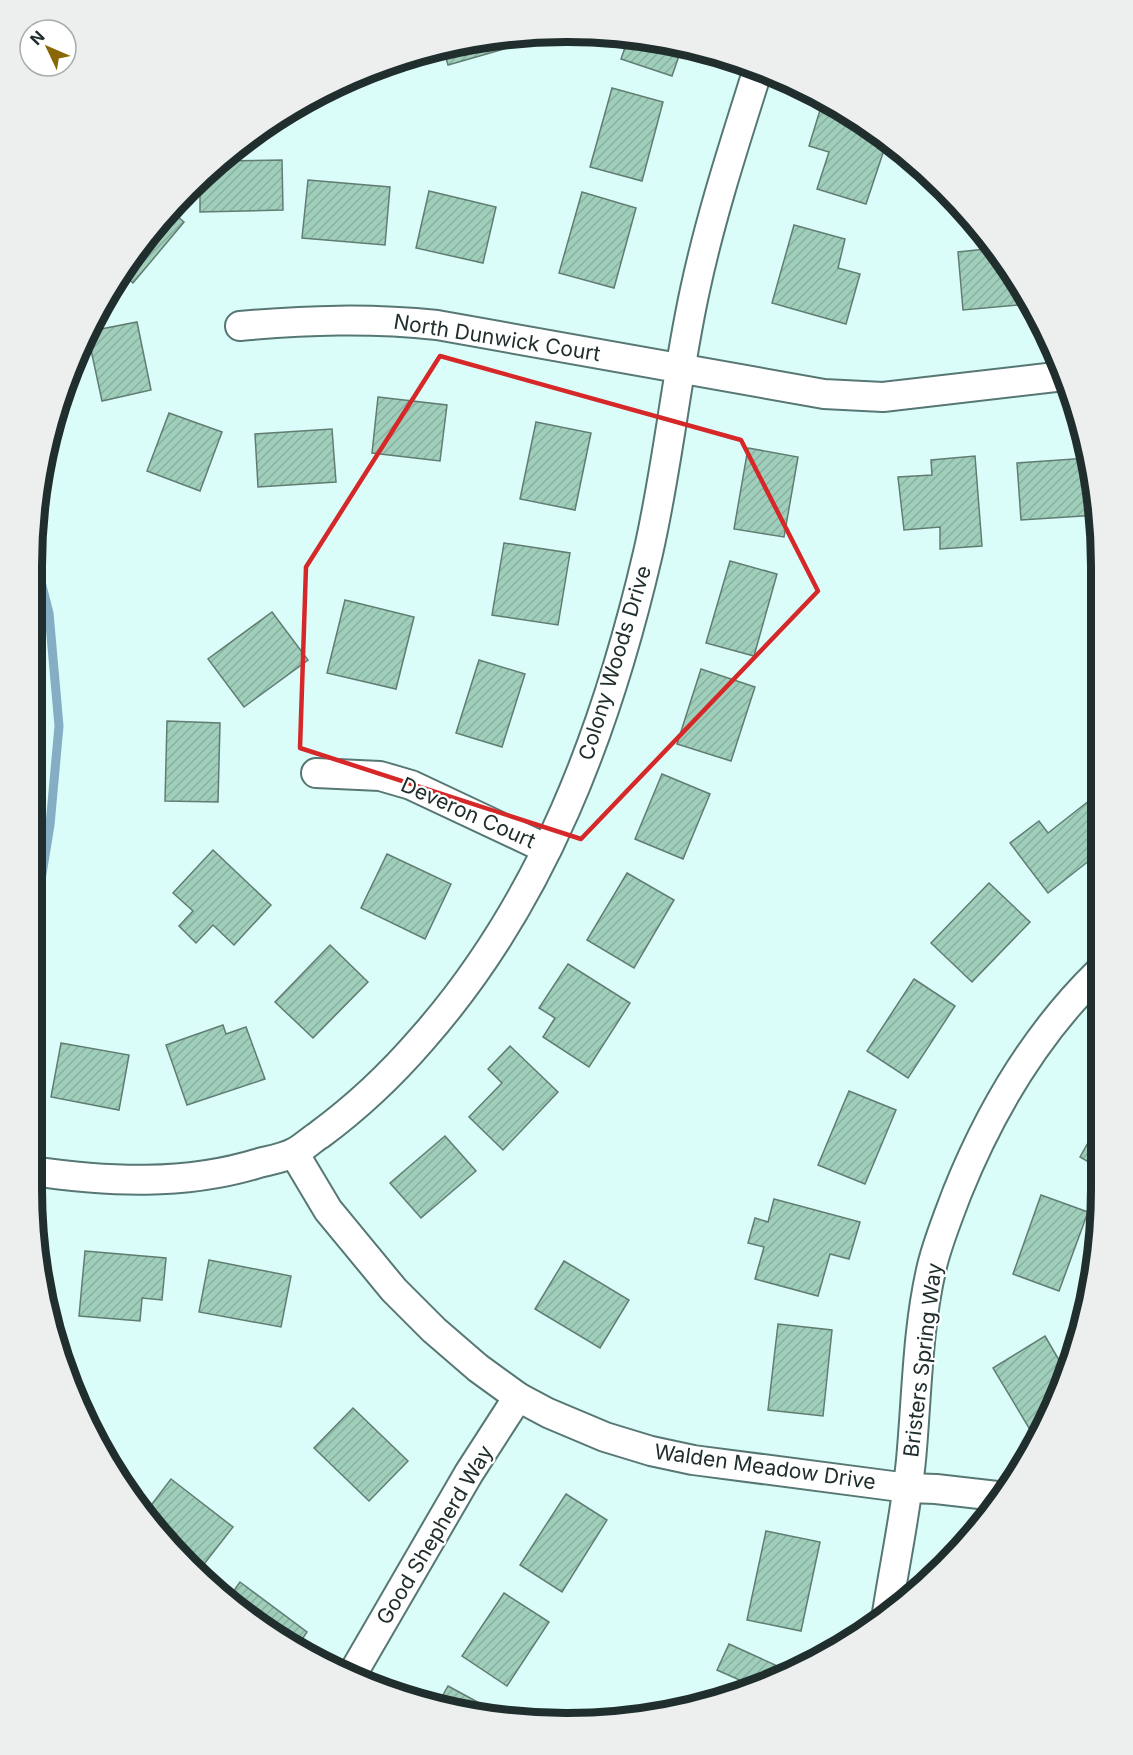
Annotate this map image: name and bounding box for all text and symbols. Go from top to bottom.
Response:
north arrow [18,18,78,78]
text: N [26,26,49,49]
street label: North Dunwick Court [392,309,602,366]
street label: Colony Woods Drive [573,563,656,763]
street label: Deveron Court [397,772,539,853]
street label: Bristers Spring Way [898,1261,947,1459]
street label: Walden Meadow Drive [653,1439,877,1494]
street label: Good Shepherd Way [371,1440,498,1629]

